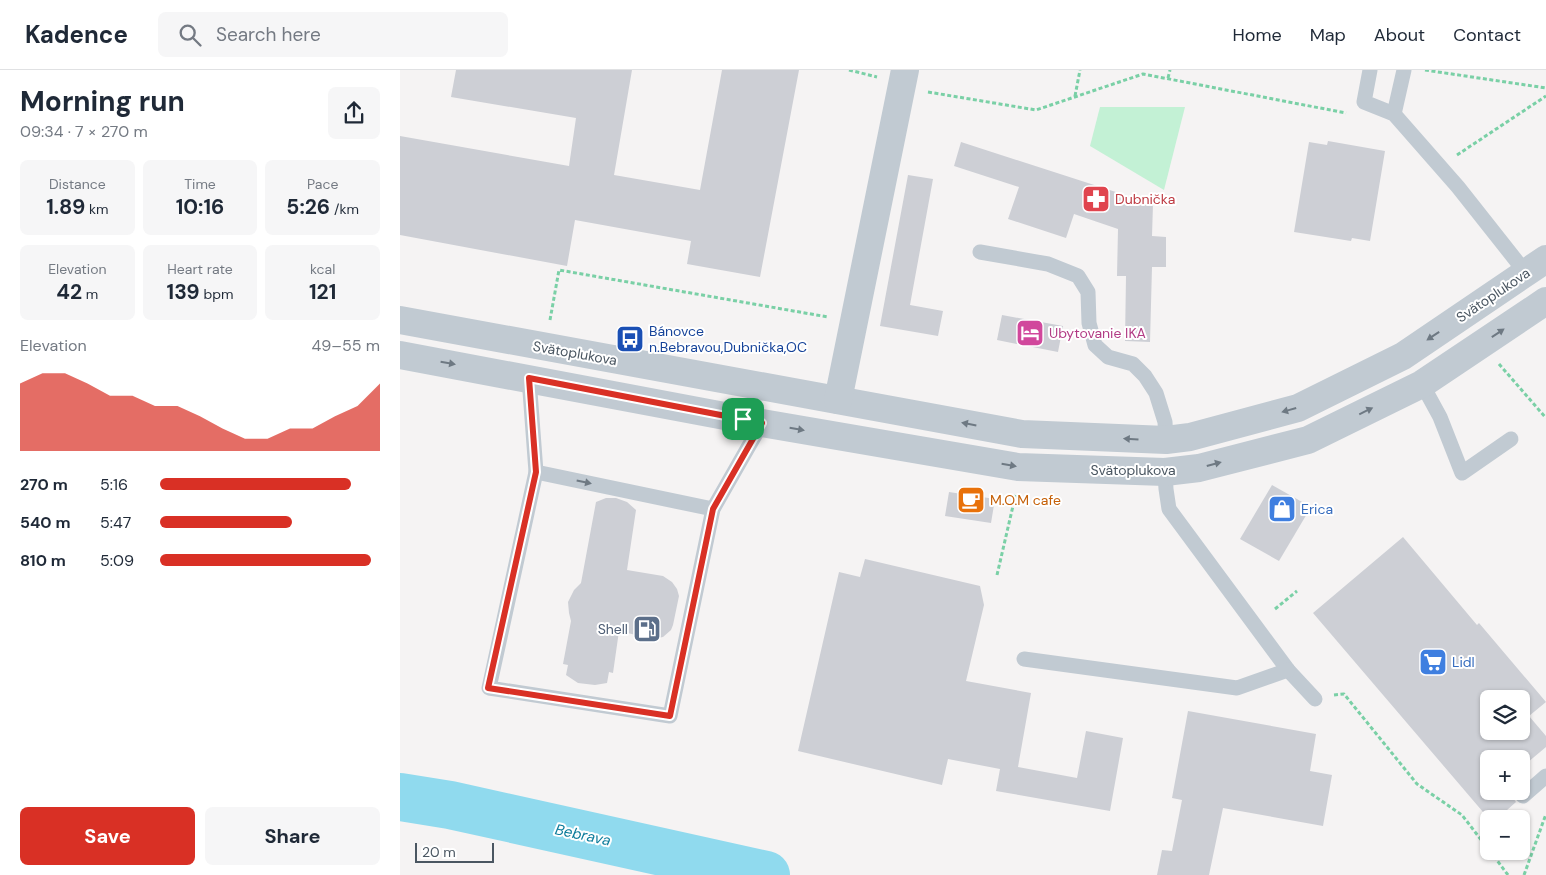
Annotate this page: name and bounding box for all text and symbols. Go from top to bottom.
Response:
search box [158,12,508,57]
text: Kadence [25,19,128,50]
icon: search [176,21,204,49]
text: Search here [216,22,321,47]
text: Home [1232,23,1282,47]
text: Map [1310,23,1346,47]
text: About [1374,23,1425,47]
text: Contact [1453,23,1521,47]
text: Morning run [20,83,185,120]
button: share [328,87,380,139]
text: 09:34 · 7 × 270 m [20,121,148,142]
text: Distance [49,175,106,193]
text: Time [184,175,216,193]
text: Pace [307,175,338,193]
pharmacy icon: Dubnička [1081,184,1111,214]
place label: Dubnička [1115,190,1175,208]
text: 1.89 [46,193,85,221]
text: 10:16 [176,193,224,221]
text: 5:26 [286,193,330,221]
text: km [85,200,109,218]
text: /km [330,200,359,218]
text: Elevation [48,260,107,278]
text: Heart rate [167,260,233,278]
text: kcal [310,260,335,278]
street label: Svätoplukova [1453,264,1533,326]
text: 42 [56,278,82,306]
text: 139 [167,278,200,306]
text: 121 [309,278,336,306]
text: m [82,285,98,303]
text: bpm [200,285,233,303]
hotel icon: Ubytovanie IKA [1015,318,1045,348]
place label: Bánovce n.Bebravou,Dubnička,OC [649,322,807,356]
bus stop icon: Bánovce n.Bebravou,Dubnička,OC [615,324,645,354]
place label: Ubytovanie IKA [1049,324,1146,342]
one-way arrow [1492,328,1505,338]
one-way arrow [1426,331,1440,341]
text: Elevation [20,335,87,356]
text: 49–55 m [312,335,380,356]
street label: Svätoplukova [531,337,619,369]
one-way arrow [440,360,456,368]
pin [722,398,764,440]
icon: arrive [729,405,757,433]
one-way arrow [1282,406,1297,414]
one-way arrow [1359,407,1373,415]
one-way arrow [961,420,977,428]
one-way arrow [789,425,805,433]
one-way arrow [1122,434,1138,442]
one-way arrow [1206,460,1221,468]
street label: Svätoplukova [1090,461,1176,479]
one-way arrow [1001,462,1017,470]
text: 270 m [20,474,68,495]
text: 5:16 [100,474,128,495]
one-way arrow [577,478,592,486]
cafe icon: M.O.M cafe [956,485,986,515]
place label: M.O.M cafe [990,491,1061,509]
shop icon: Erica [1267,494,1297,524]
place label: Erica [1301,500,1333,518]
text: 540 m [20,512,70,533]
text: 5:47 [100,512,131,533]
text: 810 m [20,550,66,571]
text: 5:09 [100,550,134,571]
fuel station icon: Shell [632,614,662,644]
place label: Shell [598,620,628,638]
supermarket icon: Lidl [1418,647,1448,677]
place label: Lidl [1452,653,1475,671]
map controls [1480,690,1530,860]
button: layers [1480,690,1530,740]
button: + [1480,750,1530,800]
button: Save [20,807,195,865]
button: Share [205,807,380,865]
button: − [1480,810,1530,860]
water label: Bebrava [553,819,613,851]
scale bar [415,840,494,863]
text: 20 m [422,843,456,861]

